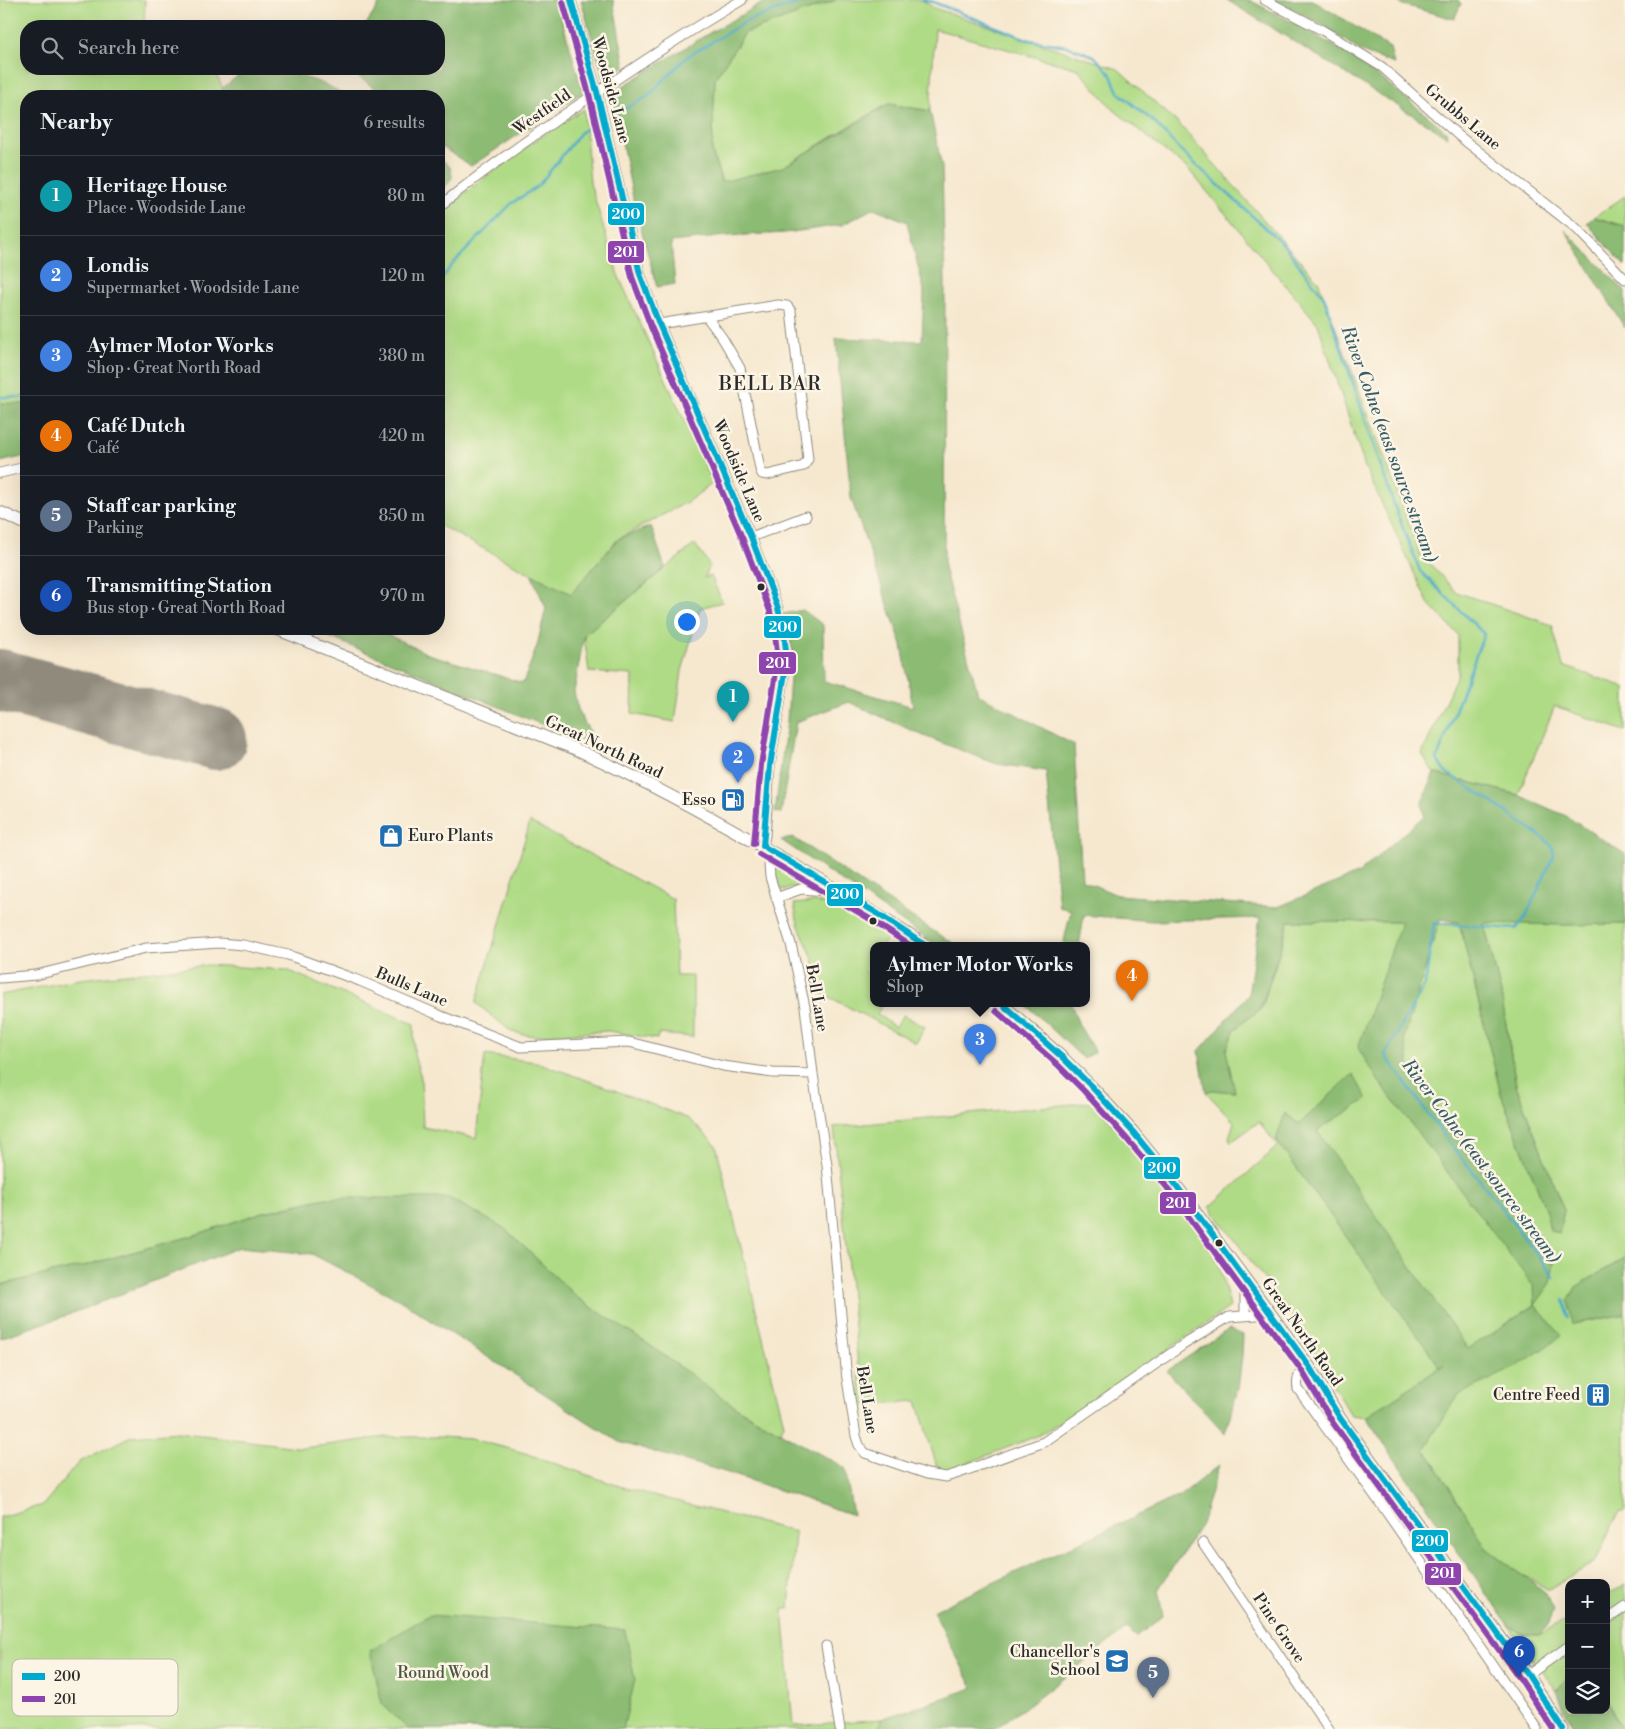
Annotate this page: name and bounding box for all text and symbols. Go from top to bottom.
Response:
search box [20,20,445,75]
icon: search [38,34,66,62]
street label: Woodside Lane [587,34,635,146]
text: Search here [78,36,179,60]
street label: Grubbs Lane [1421,79,1505,155]
street label: Westfield [508,85,575,140]
text: Nearby [40,110,113,136]
text: 6 results [364,113,425,133]
text: Heritage House [87,174,227,198]
text: 1 [52,186,60,206]
text: 80 m [387,186,425,206]
text: Place · Woodside Lane [87,198,246,218]
line badge: 200 [607,202,645,226]
text: 200 [611,206,641,224]
line badge: 201 [607,240,645,264]
text: 201 [613,244,639,262]
text: Londis [87,254,149,278]
text: 2 [51,266,61,286]
text: 120 m [381,266,425,286]
text: Supermarket · Woodside Lane [87,278,299,298]
water label: River Colne (east source stream) [1335,322,1443,566]
text: Aylmer Motor Works [87,334,274,358]
text: 3 [51,346,61,366]
text: 380 m [378,346,425,366]
text: Shop · Great North Road [87,358,261,378]
district label: BELL BAR [718,372,821,396]
text: Café Dutch [87,414,185,438]
street label: Woodside Lane [708,416,770,525]
text: 4 [51,426,61,446]
text: 420 m [378,426,425,446]
text: Café [87,438,120,458]
text: Staff car parking [87,494,236,518]
text: 5 [51,506,61,526]
text: 850 m [378,506,425,526]
text: Parking [87,518,143,538]
text: Transmitting Station [87,574,272,598]
unlabelled marker [756,582,766,592]
text: 6 [51,586,61,606]
text: 970 m [380,586,425,606]
text: Bus stop · Great North Road [87,598,285,618]
your location [674,609,700,635]
line badge: 200 [763,615,802,639]
text: 200 [768,619,798,637]
line badge: 201 [758,651,797,675]
text: 201 [765,655,791,673]
pin: 1 [717,681,749,722]
street label: Great North Road [542,711,666,783]
pin: 2 [722,742,754,783]
fuel station icon: Esso [720,787,746,813]
place label: Esso [682,790,716,810]
shop icon: Euro Plants [378,823,404,849]
place label: Euro Plants [408,826,493,846]
line badge: 200 [826,883,864,907]
text: 200 [830,886,860,904]
unlabelled marker [868,916,878,926]
popup [870,942,1090,1007]
text: Aylmer Motor Works [887,953,1073,977]
pin: 4 [1116,960,1148,1001]
street label: Bulls Lane [372,962,451,1011]
street label: Bell Lane [801,962,833,1033]
text: Shop [887,977,924,997]
pin: 3 [964,1024,996,1065]
water label: River Colne (east source stream) [1396,1054,1566,1268]
line badge: 200 [1143,1156,1181,1180]
text: 200 [1147,1160,1177,1178]
line badge: 201 [1159,1191,1197,1215]
text: 201 [1165,1195,1191,1213]
unlabelled marker [1214,1238,1224,1248]
street label: Great North Road [1257,1274,1347,1390]
street label: Bell Lane [852,1364,882,1435]
building icon: Centre Feed [1585,1382,1611,1408]
place label: Centre Feed [1493,1385,1580,1405]
line badge: 200 [1411,1529,1449,1553]
text: 200 [1415,1533,1445,1551]
line badge: 201 [1424,1562,1462,1586]
text: 201 [1430,1565,1456,1583]
map controls [1565,1579,1610,1714]
button: + [1565,1579,1610,1624]
street label: Pine Grove [1248,1589,1310,1667]
button: − [1565,1624,1610,1669]
pin: 6 [1503,1636,1535,1677]
place label: Chancellor's School [1010,1642,1100,1680]
school or university icon: Chancellor's School [1104,1648,1130,1674]
pin: 5 [1137,1657,1169,1698]
legend [12,1659,178,1716]
park label: Round Wood [397,1663,489,1683]
text: 200 [54,1668,81,1686]
button: layers [1565,1669,1610,1714]
text: 201 [54,1691,77,1709]

